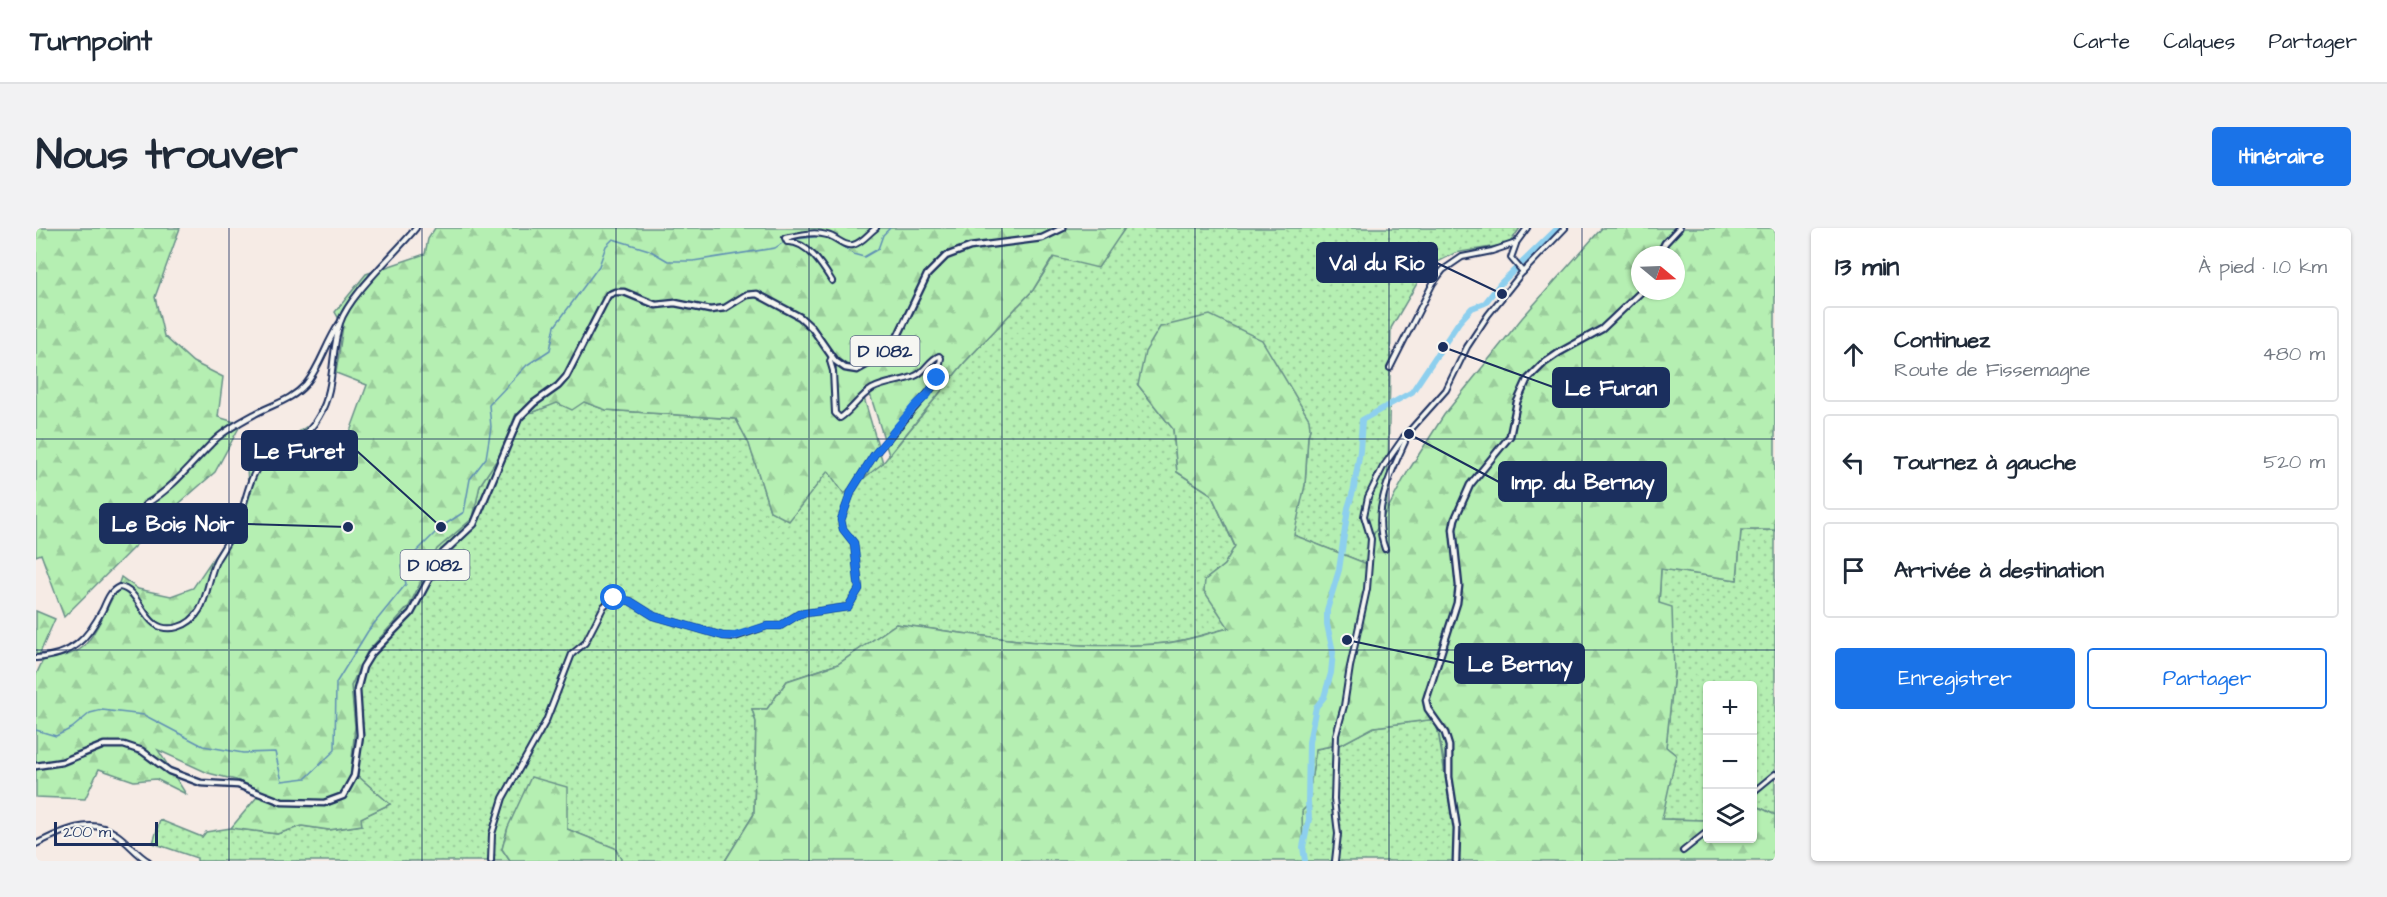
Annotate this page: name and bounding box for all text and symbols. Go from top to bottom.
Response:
text: Turnpoint [30,22,152,61]
text: Carte [2073,27,2130,56]
text: Calques [2163,27,2235,56]
text: Partager [2268,27,2357,56]
text: Nous trouver [36,127,298,185]
button: Itinéraire [2212,127,2351,186]
callout: Val du Rio [1317,243,1437,282]
north arrow [1631,246,1685,300]
text: Val du Rio [1328,249,1425,278]
text: 13 min [1835,249,1899,285]
text: À pied · 1.0 km [2198,253,2327,281]
text: Continuez [1894,325,1990,356]
road number: D 1082 [850,336,920,366]
icon: ahead [1837,338,1870,371]
text: 480 m [2262,340,2325,368]
text: Route de Fissemagne [1894,356,2090,384]
route end [923,364,949,390]
callout: Le Furan [1553,368,1669,407]
text: Le Furan [1565,374,1658,403]
callout: Le Furet [242,431,357,470]
text: Le Furet [254,437,345,466]
icon: left [1837,446,1870,479]
text: Tournez à gauche [1894,447,2076,478]
text: 520 m [2263,448,2325,476]
callout: Imp. du Bernay [1499,462,1666,501]
text: Imp. du Bernay [1511,468,1655,500]
callout: Le Bois Noir [100,504,247,543]
text: Le Bois Noir [112,510,235,539]
road number: D 1082 [400,550,470,580]
icon: arrive [1837,554,1870,587]
text: Arrivée à destination [1894,555,2104,586]
route start [600,584,626,610]
callout: Le Bernay [1455,644,1584,683]
button: Enregistrer [1835,648,2075,709]
button: Partager [2087,648,2327,709]
text: Le Bernay [1468,650,1573,682]
map controls [1703,681,1757,843]
button: + [1703,681,1757,735]
button: − [1703,735,1757,789]
button: layers [1703,789,1757,843]
scale bar [54,819,158,846]
text: 200 m [63,821,111,843]

